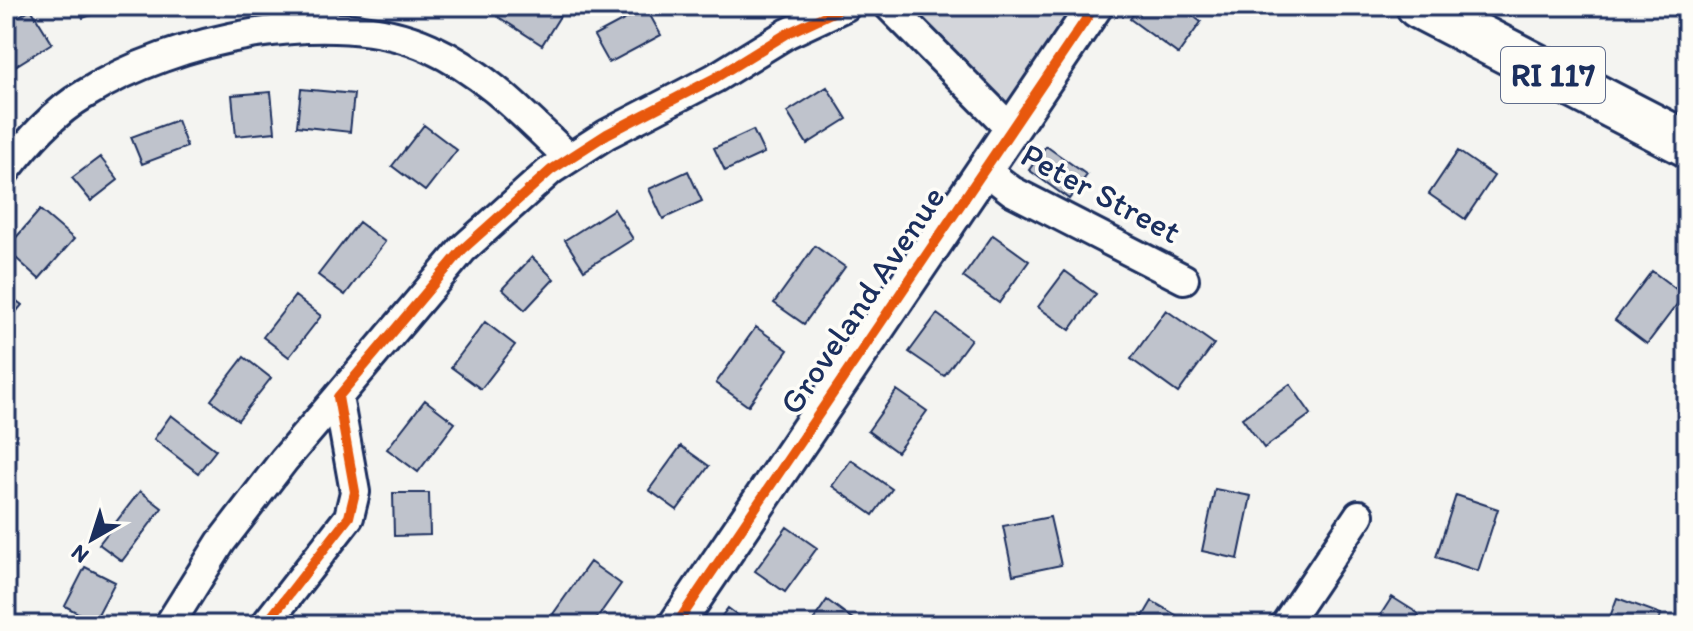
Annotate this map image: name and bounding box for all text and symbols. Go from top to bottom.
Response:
road number: RI 117 [1501,47,1605,103]
street label: Peter Street [1014,134,1188,252]
street label: Groveland Avenue [771,178,953,422]
north arrow [52,499,132,579]
text: N [65,539,94,569]

